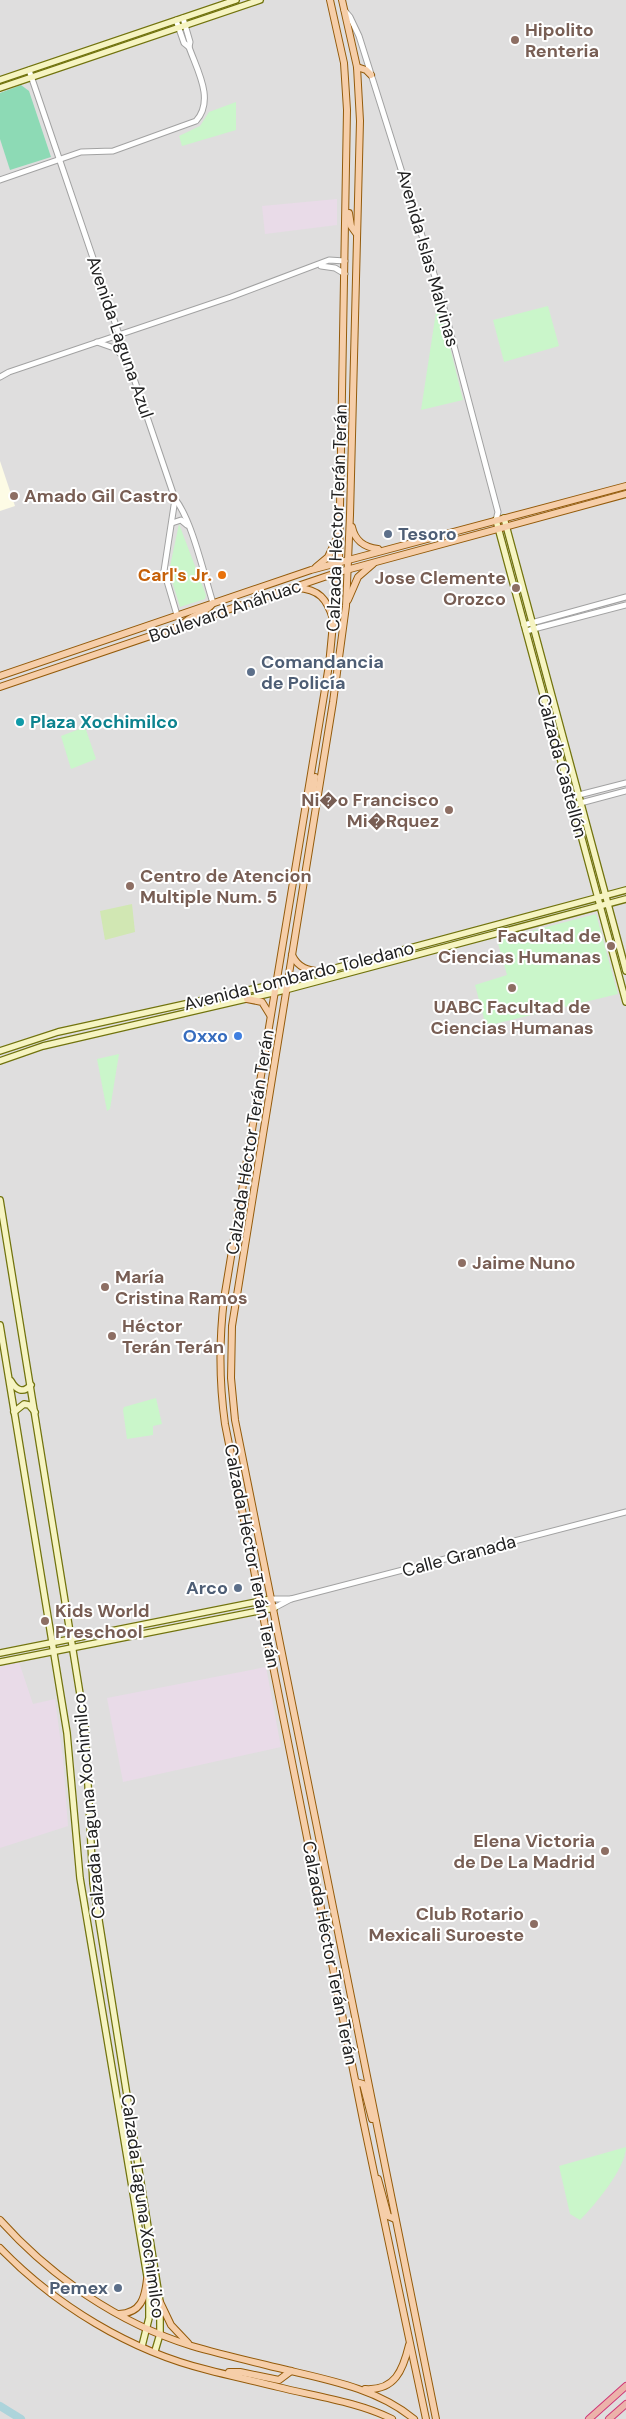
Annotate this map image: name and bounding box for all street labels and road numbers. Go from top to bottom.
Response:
street label: Avenida Islas Malvinas [391,166,465,350]
street label: Avenida Laguna Azul [81,253,159,421]
street label: Calzada Héctor Terán Terán [321,404,353,632]
street label: Boulevard Anáhuac [146,574,304,648]
street label: Calzada Castellón [531,691,593,841]
street label: Avenida Lombardo Toledano [181,936,417,1016]
street label: Calzada Héctor Terán Terán [220,1028,280,1256]
street label: Calzada Héctor Terán Terán [218,1442,286,1670]
street label: Calle Granada [399,1529,519,1583]
street label: Calzada Laguna Xochimilco [67,1692,111,1920]
street label: Calzada Héctor Terán Terán [296,1839,364,2067]
street label: Calzada Laguna Xochimilco [115,2092,171,2320]

